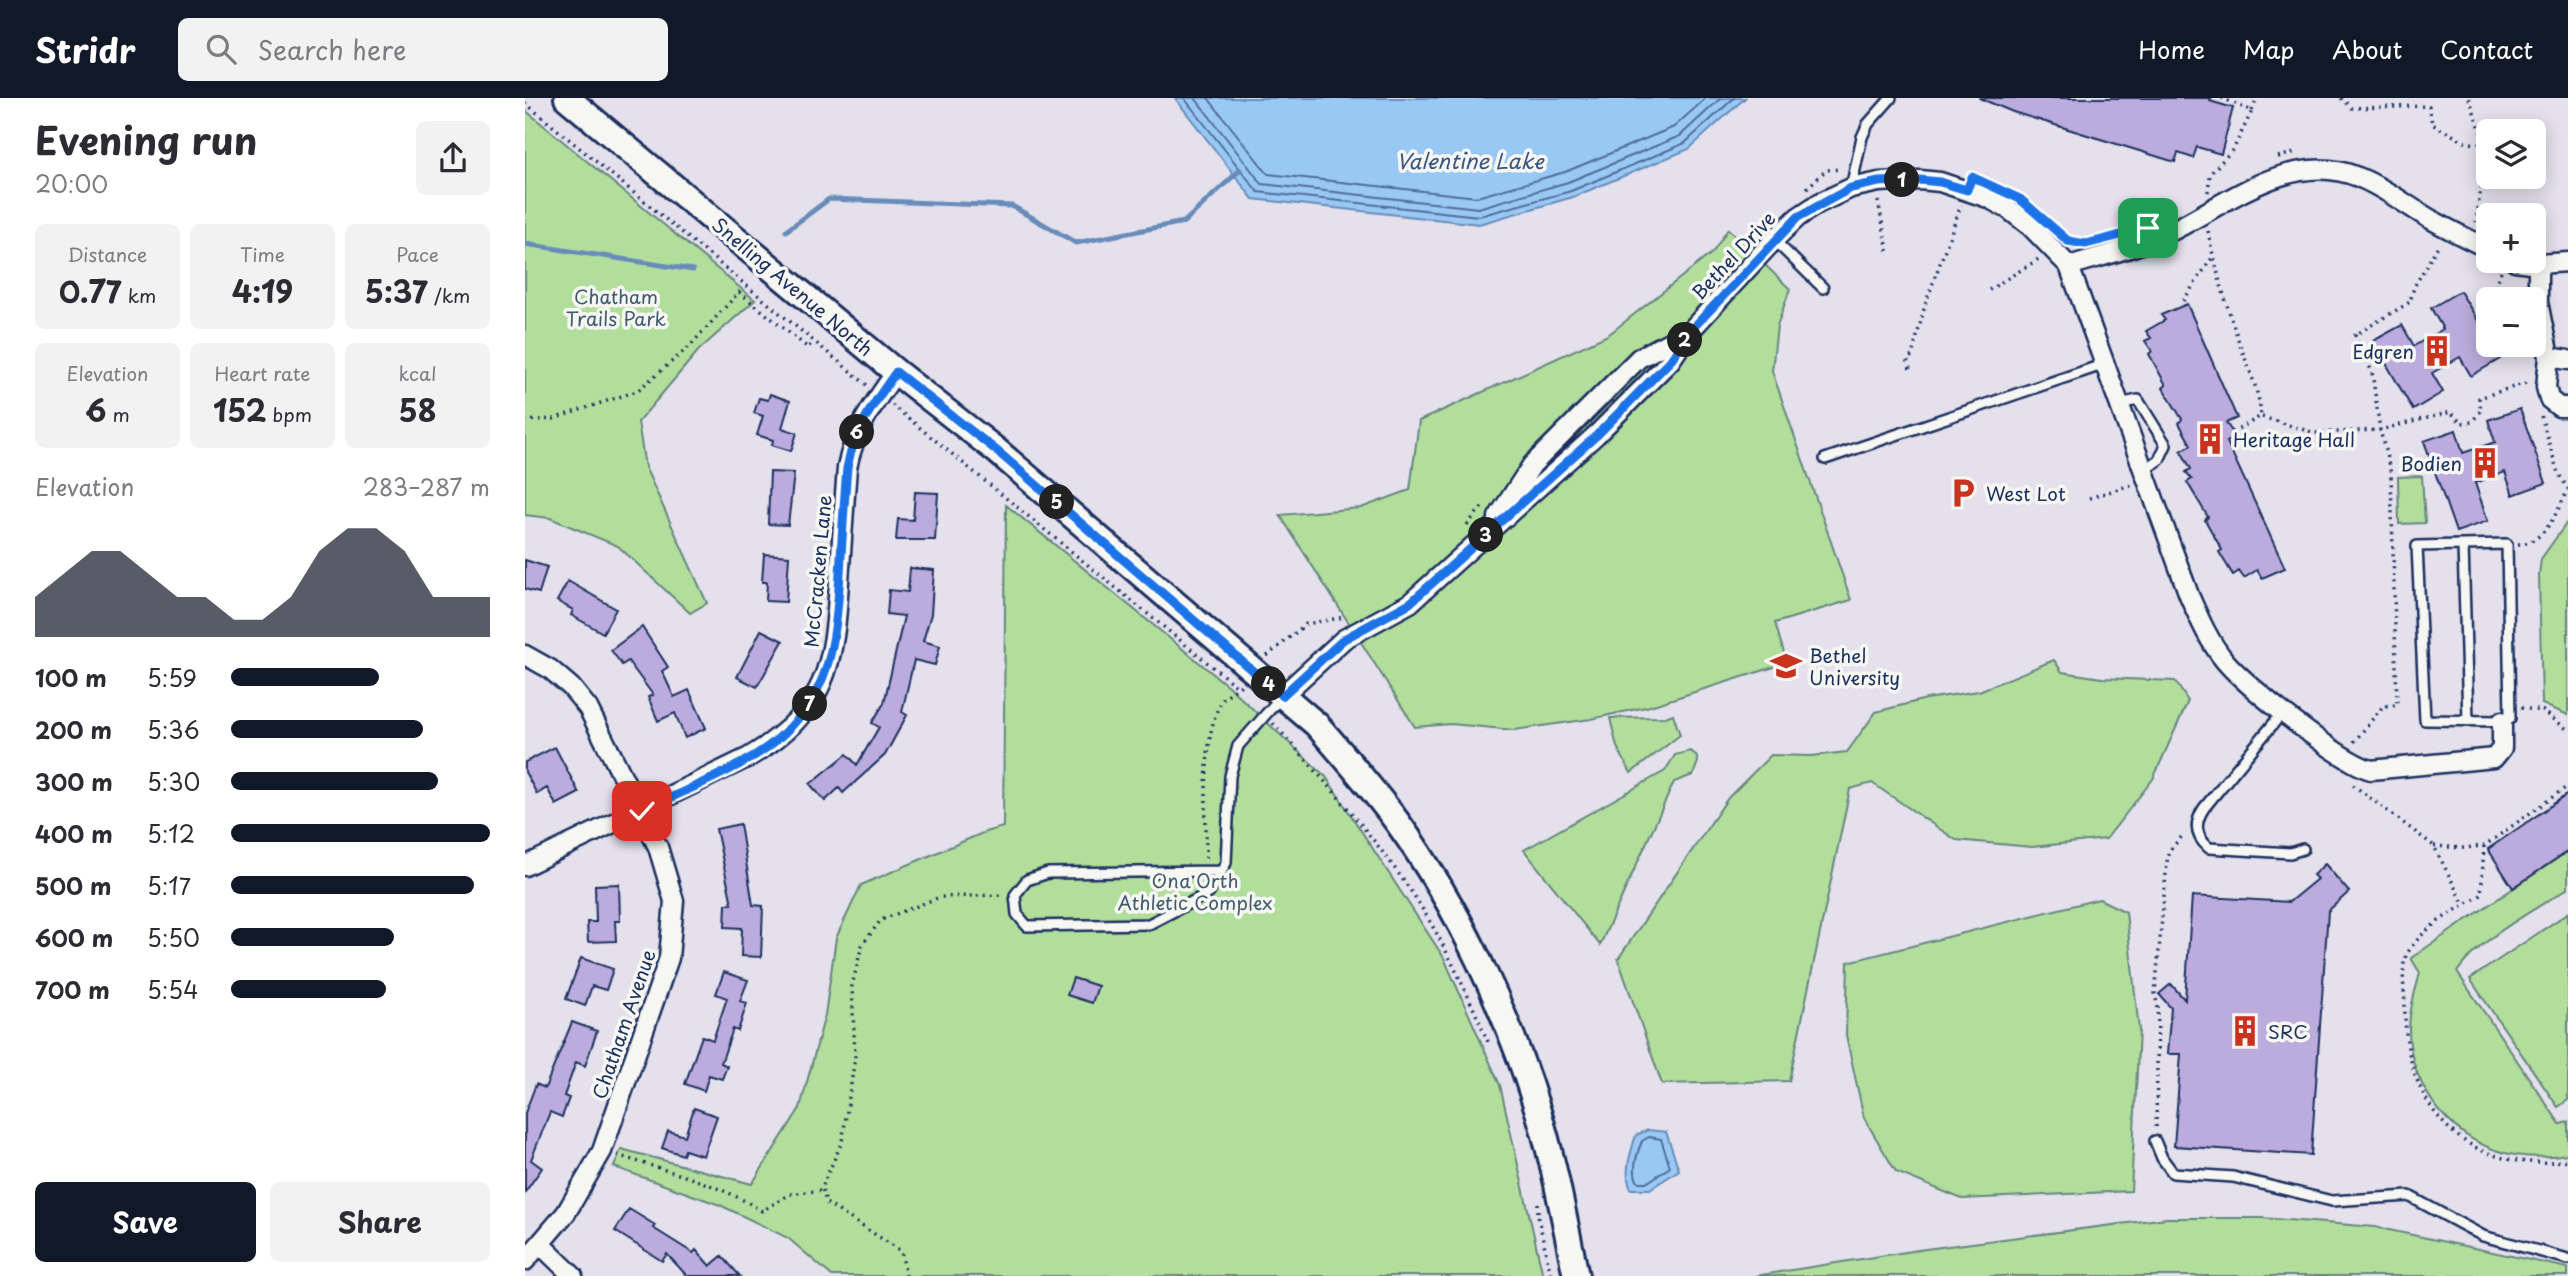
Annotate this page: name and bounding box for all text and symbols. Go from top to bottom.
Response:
search box [178,18,668,81]
text: Stridr [35,24,136,74]
icon: search [202,30,240,68]
text: Search here [258,30,406,69]
text: Home [2138,31,2205,67]
text: Map [2243,31,2294,67]
text: About [2332,31,2402,67]
text: Contact [2440,31,2533,67]
text: Evening run [35,111,257,168]
map controls [2476,119,2546,357]
button: layers [2476,119,2546,189]
button: share [416,121,490,195]
water label: Valentine Lake [1396,144,1545,176]
pin: 1 [1885,162,1919,198]
text: 1 [1897,165,1906,193]
text: 20:00 [35,166,108,201]
pin [2118,198,2178,258]
button: + [2476,203,2546,273]
street label: Bethel Drive [1685,205,1781,305]
icon: arrive [2129,209,2167,247]
street label: Snelling Avenue North [706,210,880,362]
text: Distance [68,240,147,268]
text: Time [240,240,285,268]
text: Pace [396,240,439,268]
text: 0.77 [59,268,122,313]
text: 4:19 [232,268,293,313]
text: 5:37 [365,268,428,313]
text: km [122,281,156,309]
text: /km [428,281,470,309]
park label: Chatham Trails Park [566,282,667,332]
button: − [2476,287,2546,357]
pin: 2 [1667,322,1703,358]
text: 2 [1678,325,1691,353]
building icon: Edgren [2420,334,2454,368]
place label: Edgren [2352,337,2414,365]
text: Elevation [67,359,148,387]
text: Heart rate [215,359,310,387]
text: kcal [399,359,436,387]
text: 6 [85,387,106,432]
text: 152 [213,387,266,432]
text: 58 [399,387,436,432]
text: m [106,400,130,428]
text: bpm [266,400,312,428]
pin: 6 [839,414,875,450]
text: 6 [850,417,863,445]
building icon: Heritage Hall [2193,422,2227,456]
place label: Heritage Hall [2233,425,2355,453]
building icon: Bodien [2468,446,2502,480]
place label: Bodien [2401,449,2462,477]
text: Elevation [35,469,134,504]
text: 283–287 m [363,469,490,504]
parking icon: West Lot [1946,476,1980,510]
place label: West Lot [1986,479,2066,507]
pin: 5 [1039,484,1075,520]
text: 5 [1050,487,1063,515]
street label: McCracken Lane [796,494,838,648]
pin: 3 [1469,518,1503,552]
text: 3 [1479,520,1492,548]
place label: Bethel University [1809,641,1900,691]
school or university icon: Bethel University [1769,649,1803,683]
text: 100 m [35,660,107,695]
text: 5:59 [147,660,197,695]
pin: 4 [1251,666,1287,702]
text: 4 [1262,669,1275,697]
pin: 7 [793,686,827,722]
text: 7 [804,689,815,717]
text: 200 m [35,712,112,747]
text: 5:36 [147,712,200,747]
text: 300 m [35,764,113,799]
text: 5:30 [147,764,200,799]
pin [612,781,672,841]
icon: check [623,792,661,830]
text: 400 m [35,816,113,851]
text: 5:12 [147,816,195,851]
park label: Ona Orth Athletic Complex [1117,866,1273,916]
text: 500 m [35,868,112,903]
text: 5:17 [147,868,191,903]
text: 600 m [35,920,113,955]
text: 5:50 [147,920,200,955]
street label: Chatham Avenue [584,946,662,1102]
text: 700 m [35,972,110,1007]
text: 5:54 [147,972,198,1007]
building icon: SRC [2228,1014,2262,1048]
place label: SRC [2268,1017,2308,1045]
button: Save [35,1182,256,1262]
button: Share [270,1182,490,1262]

